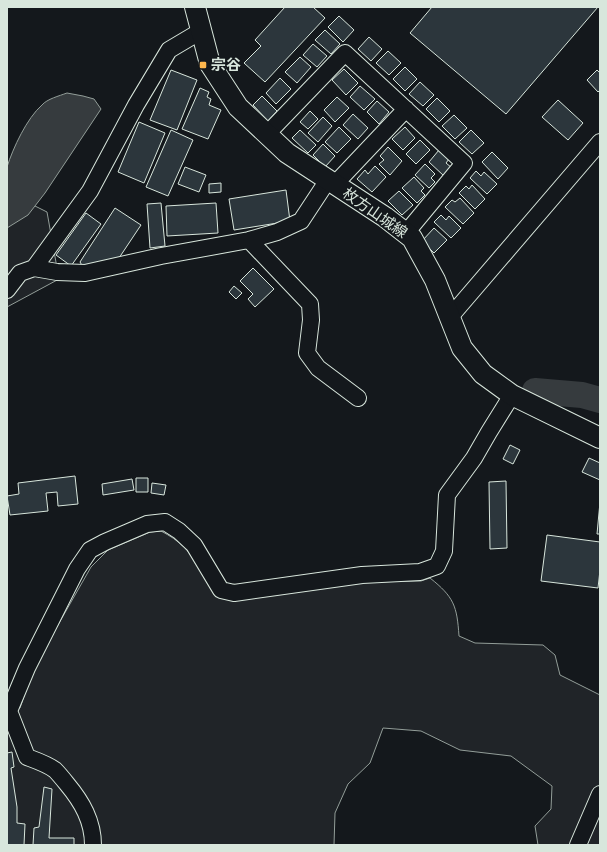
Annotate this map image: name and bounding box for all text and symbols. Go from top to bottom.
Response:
place label: 宗谷 [211,56,241,74]
marker: 宗谷 [198,60,208,70]
street label: 枚方山城線 [339,184,411,242]

